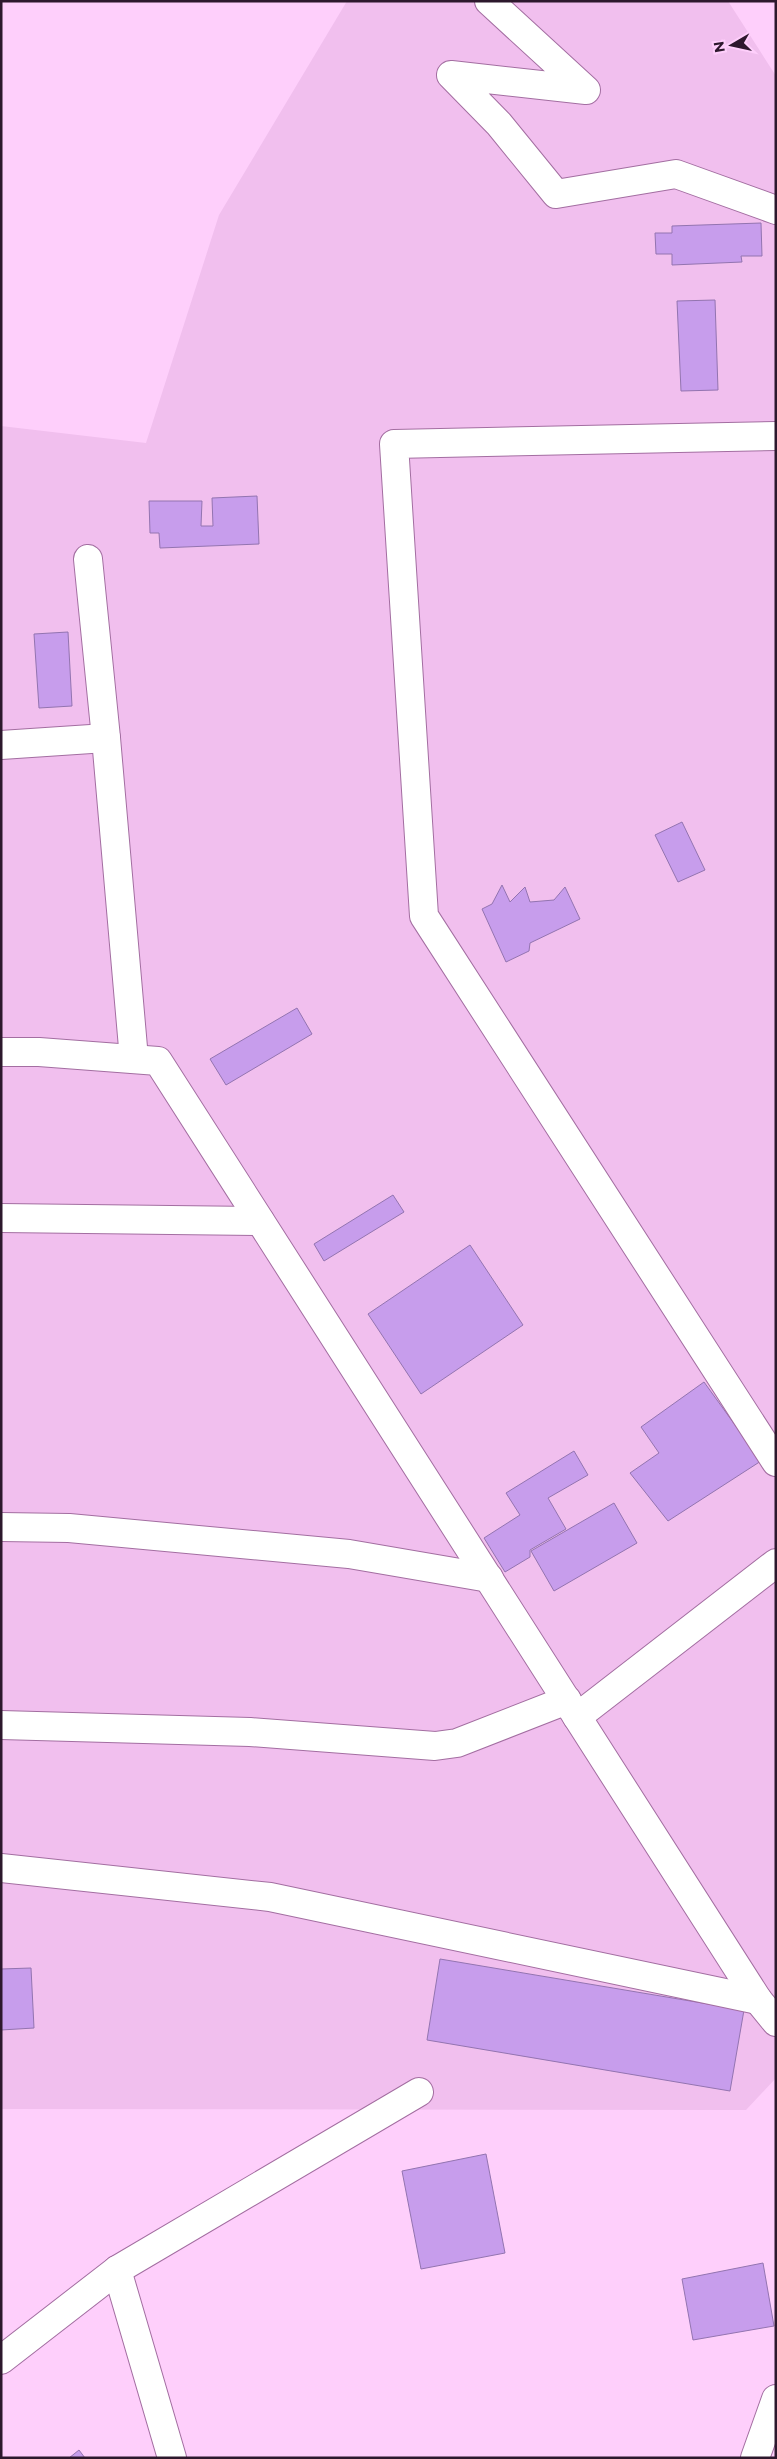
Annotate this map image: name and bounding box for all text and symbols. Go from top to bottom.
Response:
north arrow [707,20,757,70]
text: N [709,40,729,54]

